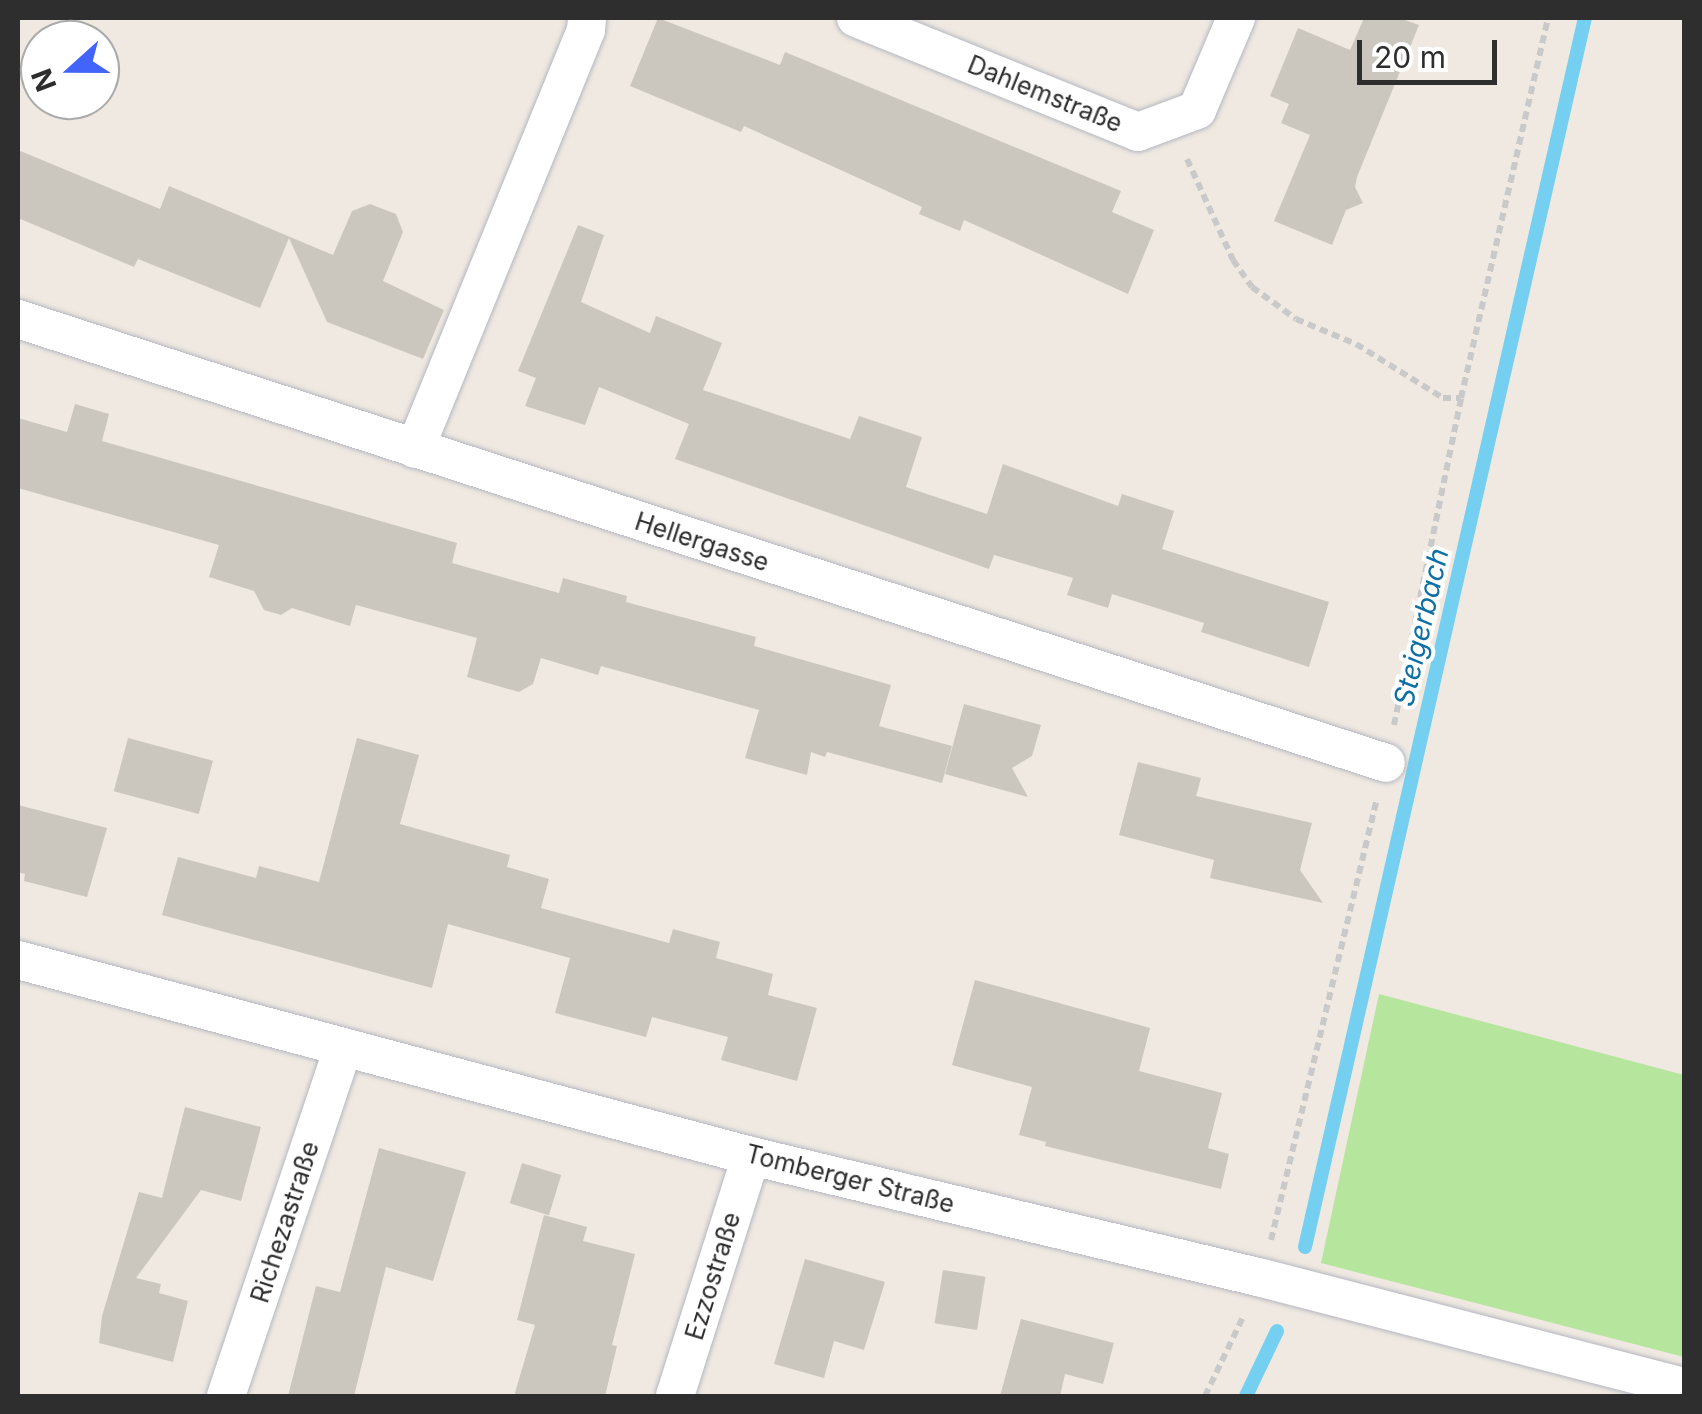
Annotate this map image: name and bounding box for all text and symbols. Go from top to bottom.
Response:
north arrow [20,20,120,120]
scale bar [1362,20,1502,82]
text: 20 m [1374,39,1446,75]
street label: Dahlemstraße [963,49,1127,139]
text: N [24,64,64,96]
street label: Hellergasse [631,506,773,578]
water label: Steigerbach [1387,545,1455,709]
street label: Richezastraße [245,1137,325,1307]
street label: Tomberger Straße [743,1139,957,1219]
street label: Ezzostraße [679,1208,747,1344]

